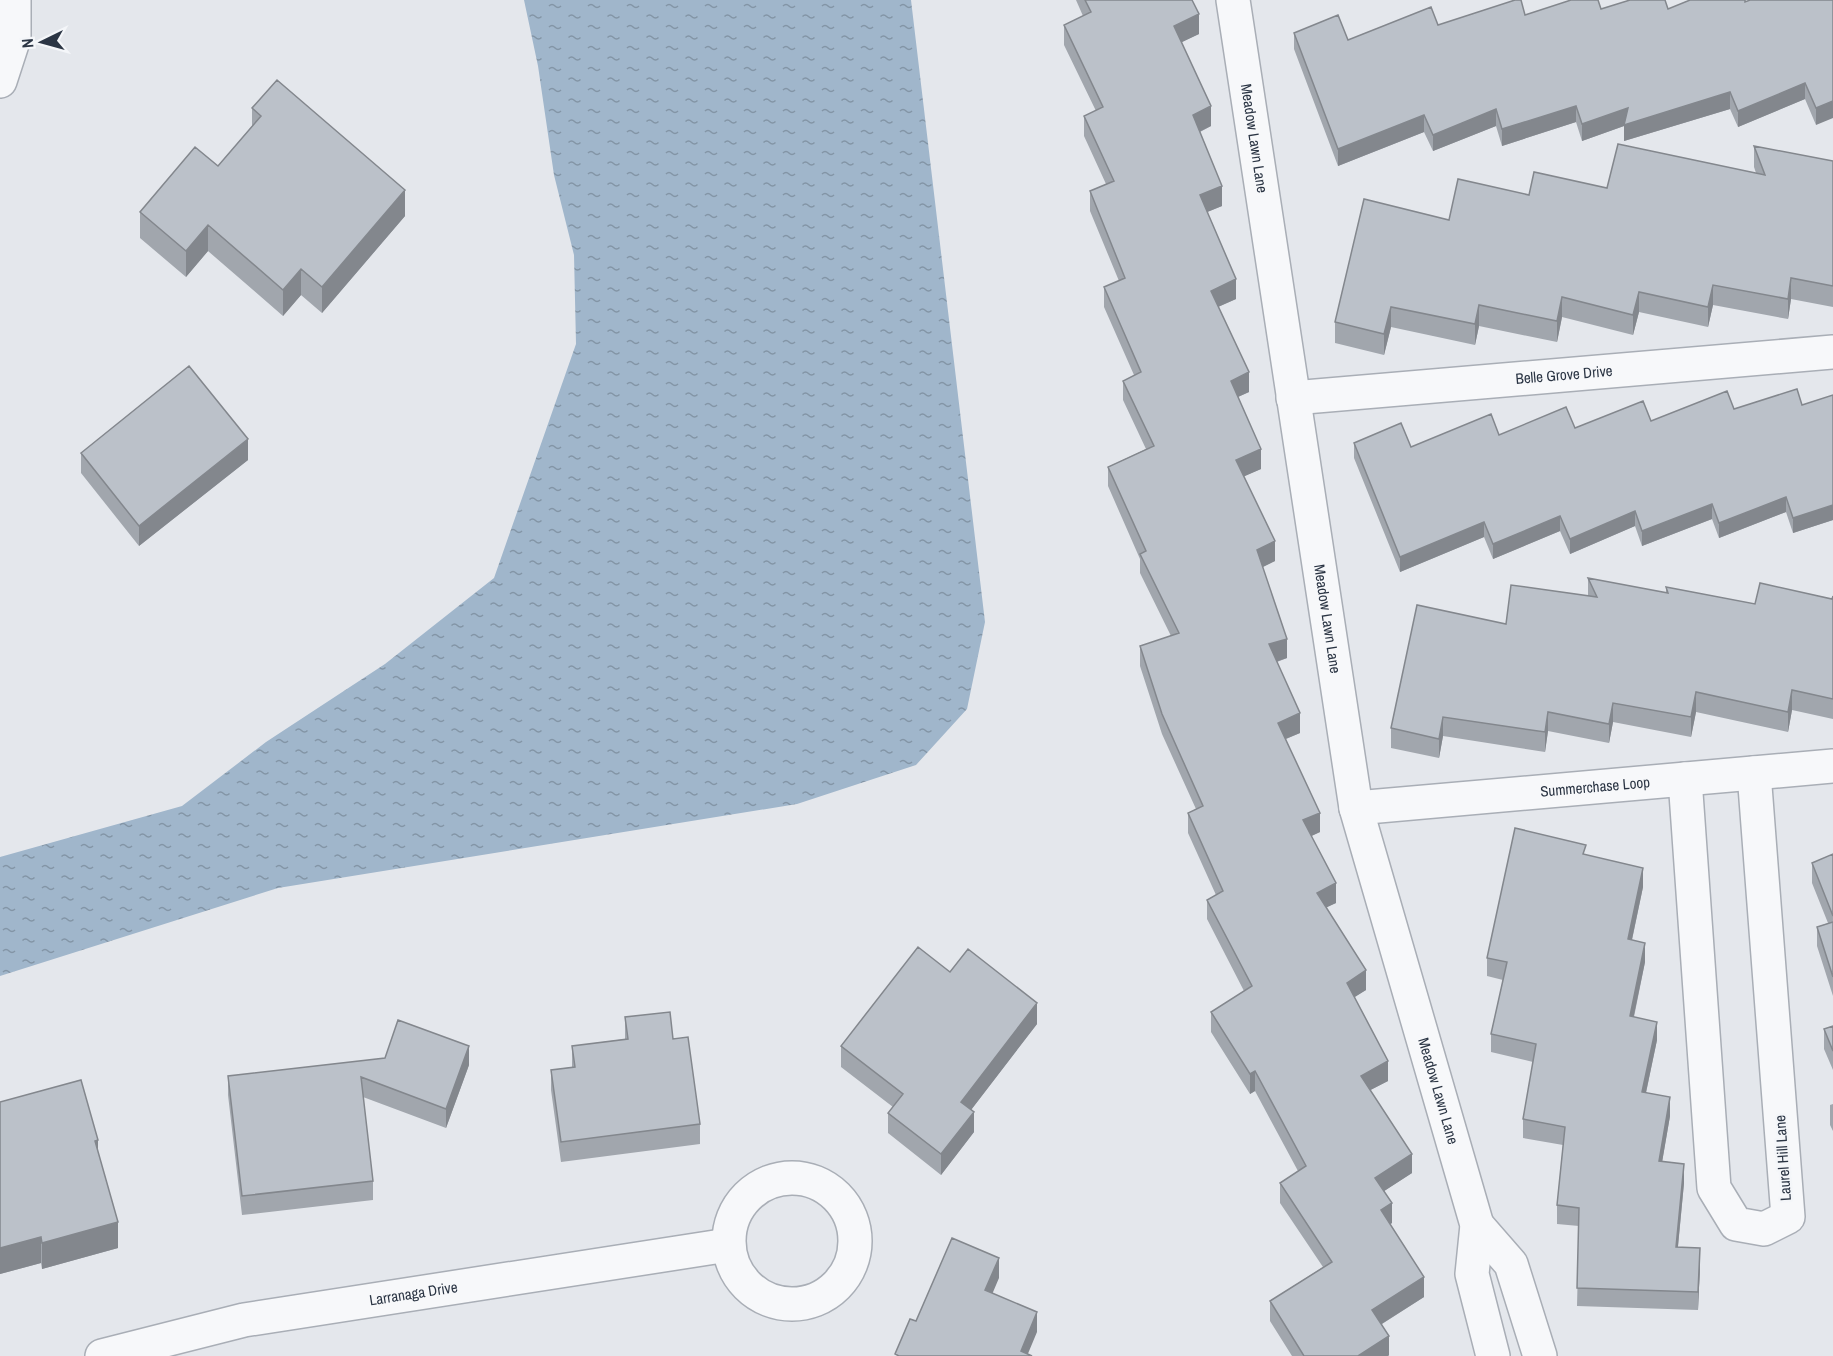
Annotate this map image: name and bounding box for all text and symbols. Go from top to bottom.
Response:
north arrow [12,12,72,72]
text: N [16,38,38,49]
street label: Meadow Lawn Lane [1236,82,1273,195]
street label: Belle Grove Drive [1515,360,1613,389]
street label: Meadow Lawn Lane [1309,563,1346,675]
street label: Summerchase Loop [1539,771,1651,802]
street label: Meadow Lawn Lane [1413,1035,1464,1147]
street label: Laurel Hill Lane [1769,1114,1796,1202]
street label: Larranaga Drive [368,1276,459,1310]

